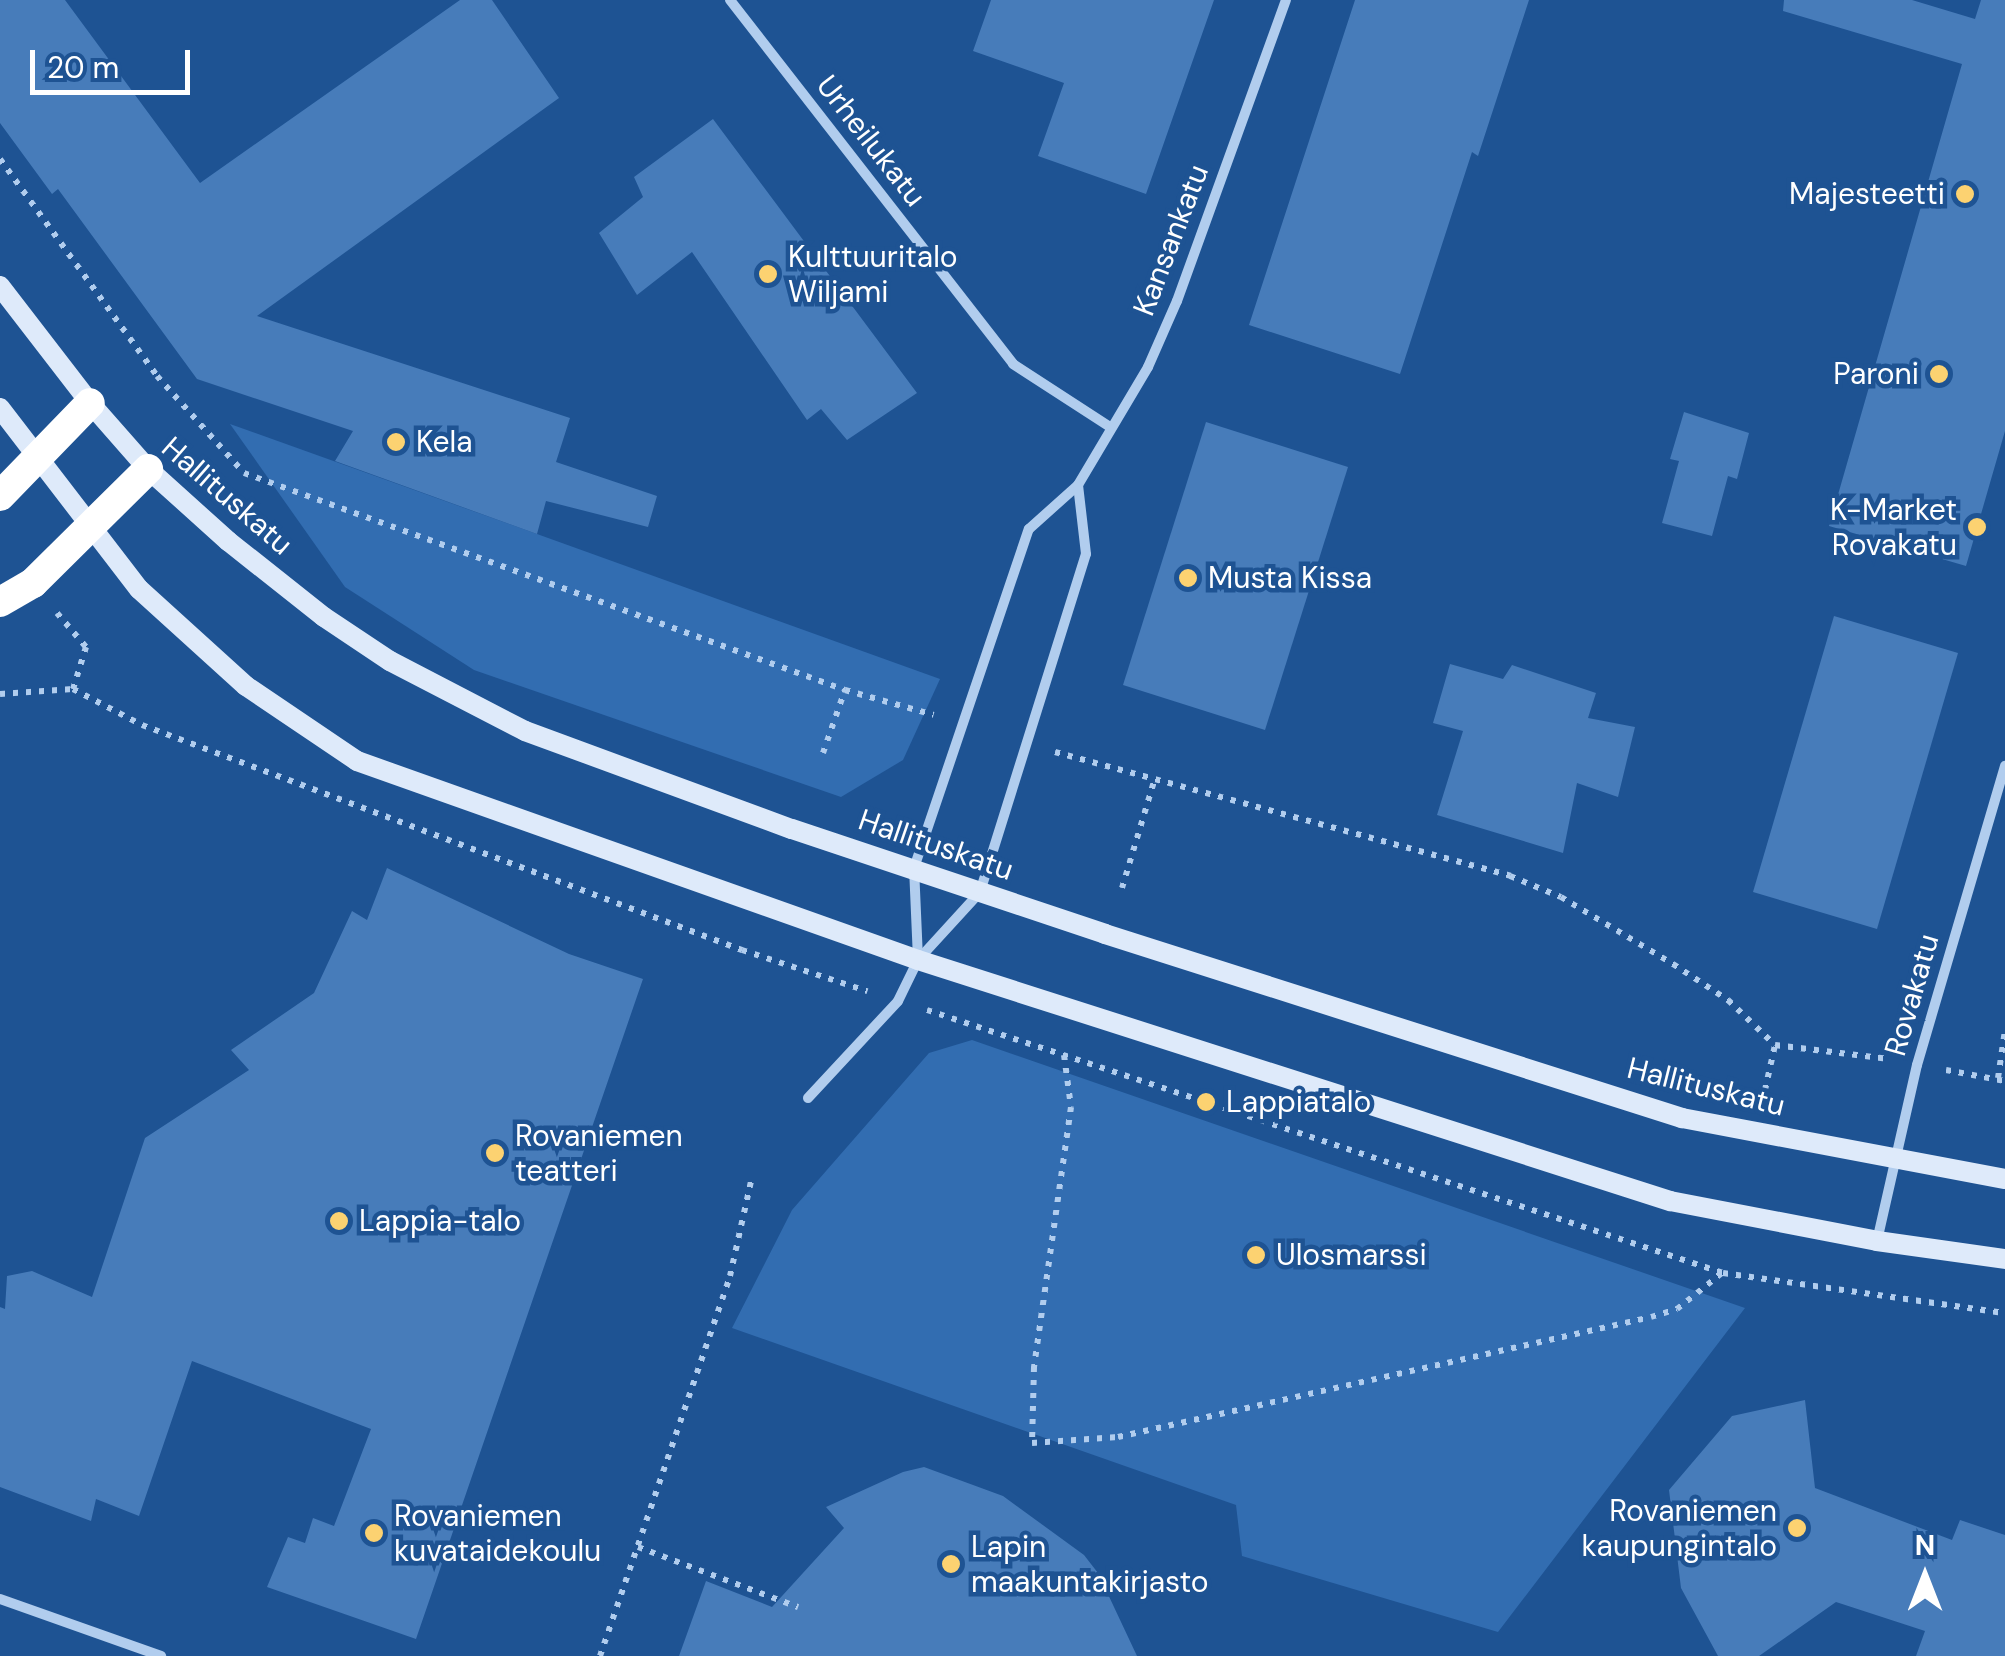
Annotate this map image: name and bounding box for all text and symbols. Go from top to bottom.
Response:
scale bar [35,30,195,92]
text: 20 m [47,48,119,87]
street label: Urheilukatu [809,68,933,214]
street label: Kansankatu [1126,159,1216,321]
place label: Majesteetti [1789,176,1945,212]
marker: Majesteetti [1954,183,1976,205]
place label: Kulttuuritalo Wiljami [788,239,958,310]
marker: Kulttuuritalo Wiljami [757,263,779,285]
place label: Paroni [1833,356,1919,392]
marker: Paroni [1928,363,1950,385]
place label: Kela [416,424,473,460]
street label: Hallituskatu [154,430,300,562]
marker: Kela [385,431,407,453]
place label: K-Market Rovakatu [1830,492,1957,562]
marker: K-Market Rovakatu [1966,516,1988,538]
place label: Musta Kissa [1208,560,1372,596]
marker: Musta Kissa [1177,567,1199,589]
street label: Hallituskatu [854,802,1018,888]
street label: Rovakatu [1877,930,1947,1060]
street label: Hallituskatu [1623,1050,1789,1124]
place label: Lappiatalo [1226,1084,1371,1120]
marker: Lappiatalo [1195,1091,1217,1113]
place label: Rovaniemen teatteri [515,1118,683,1188]
marker: Rovaniemen teatteri [484,1142,506,1164]
place label: Lappia-talo [359,1203,521,1239]
marker: Lappia-talo [328,1210,350,1232]
place label: Ulosmarssi [1276,1237,1427,1273]
marker: Ulosmarssi [1245,1244,1267,1266]
place label: Rovaniemen kaupungintalo [1582,1493,1777,1564]
place label: Rovaniemen kuvataidekoulu [394,1498,601,1568]
marker: Rovaniemen kaupungintalo [1786,1517,1808,1539]
marker: Rovaniemen kuvataidekoulu [363,1522,385,1544]
north arrow [1875,1526,1975,1626]
text: N [1915,1527,1935,1564]
place label: Lapin maakuntakirjasto [971,1529,1209,1600]
marker: Lapin maakuntakirjasto [940,1553,962,1575]

